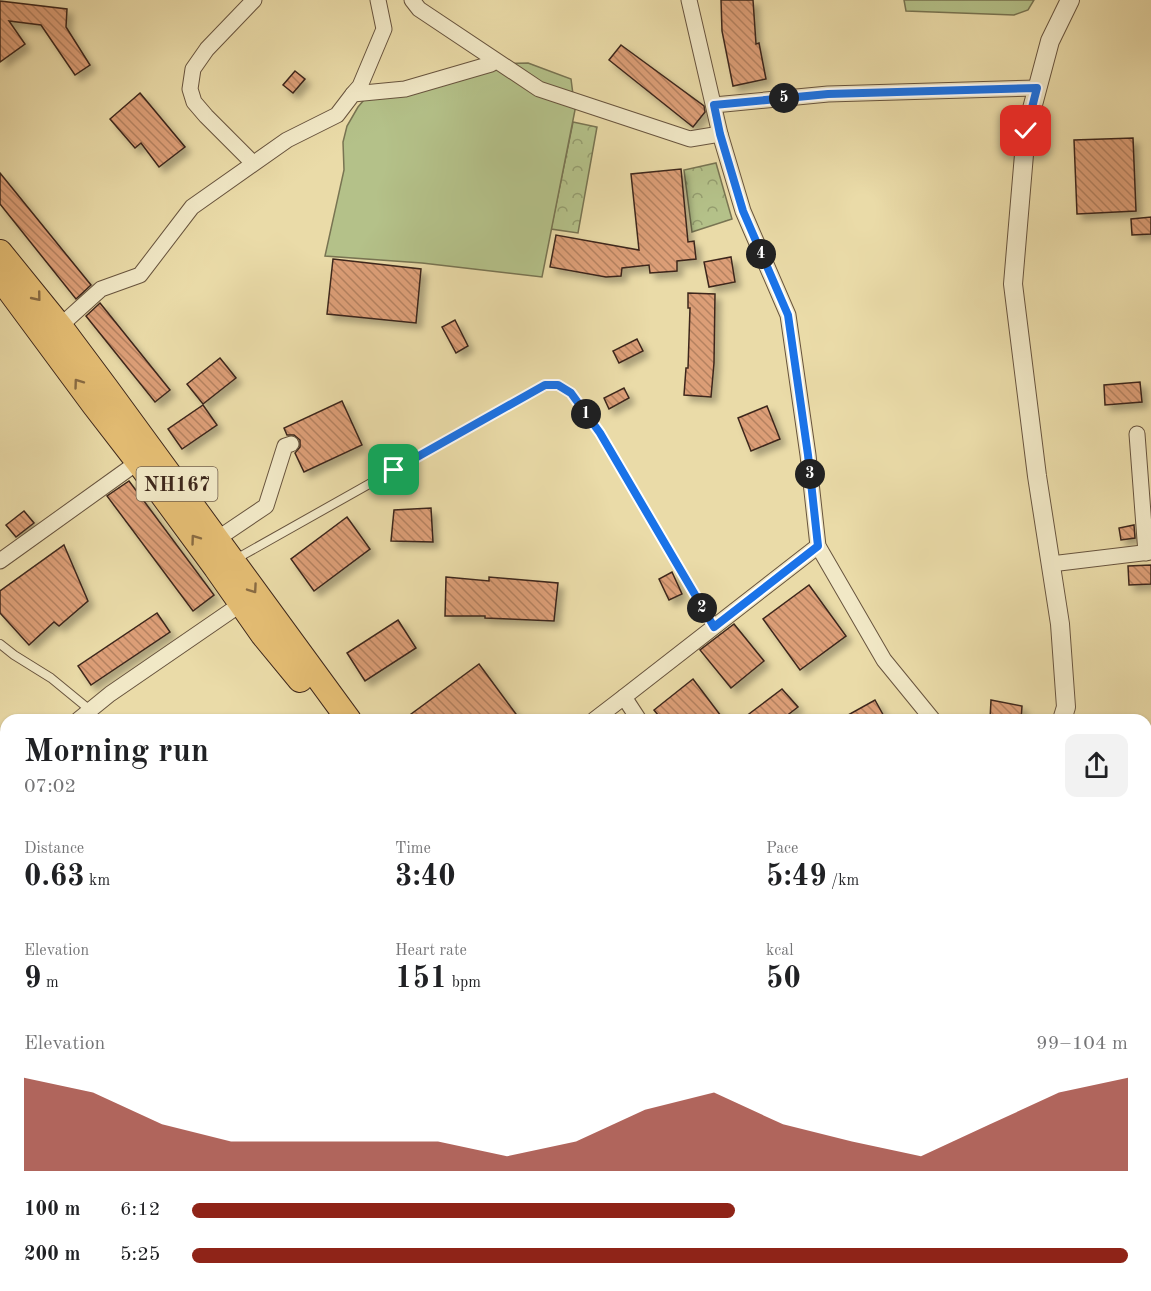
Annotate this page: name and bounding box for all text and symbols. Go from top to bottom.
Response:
pin: 5 [769,83,799,113]
text: 5 [779,90,789,106]
pin [1000,105,1051,156]
icon: check [1009,114,1042,147]
pin: 4 [746,239,776,269]
text: 4 [756,246,766,262]
one-way arrow [29,290,40,301]
one-way arrow [74,379,85,390]
pin: 1 [571,399,601,429]
text: 1 [581,406,591,422]
pin [368,444,419,495]
icon: arrive [377,453,410,486]
pin: 3 [795,459,825,489]
text: 3 [805,466,815,482]
road number: NH167 [136,467,218,501]
one-way arrow [191,535,202,546]
one-way arrow [246,582,257,593]
pin: 2 [687,593,717,623]
text: 2 [697,600,707,616]
button: share [1065,734,1128,797]
text: Morning run [24,736,209,769]
text: 07:02 [24,777,76,797]
text: Distance [24,841,84,857]
text: Time [395,841,431,857]
text: Pace [766,841,798,857]
text: 0.63 [24,862,85,892]
text: 3:40 [395,862,456,892]
text: 5:49 [766,862,827,892]
text: km [85,873,110,889]
text: /km [827,873,859,889]
text: Elevation [24,943,89,959]
text: Heart rate [395,943,467,959]
text: kcal [766,943,794,959]
text: 9 [24,964,41,994]
text: 151 [395,964,447,994]
text: 50 [766,964,801,994]
text: m [41,975,59,991]
text: bpm [447,975,481,991]
text: Elevation [24,1034,105,1054]
text: 99–104 m [1036,1034,1128,1054]
text: 100 m [24,1200,80,1220]
text: 6:12 [120,1200,160,1220]
text: 200 m [24,1245,80,1265]
text: 5:25 [120,1245,160,1265]

